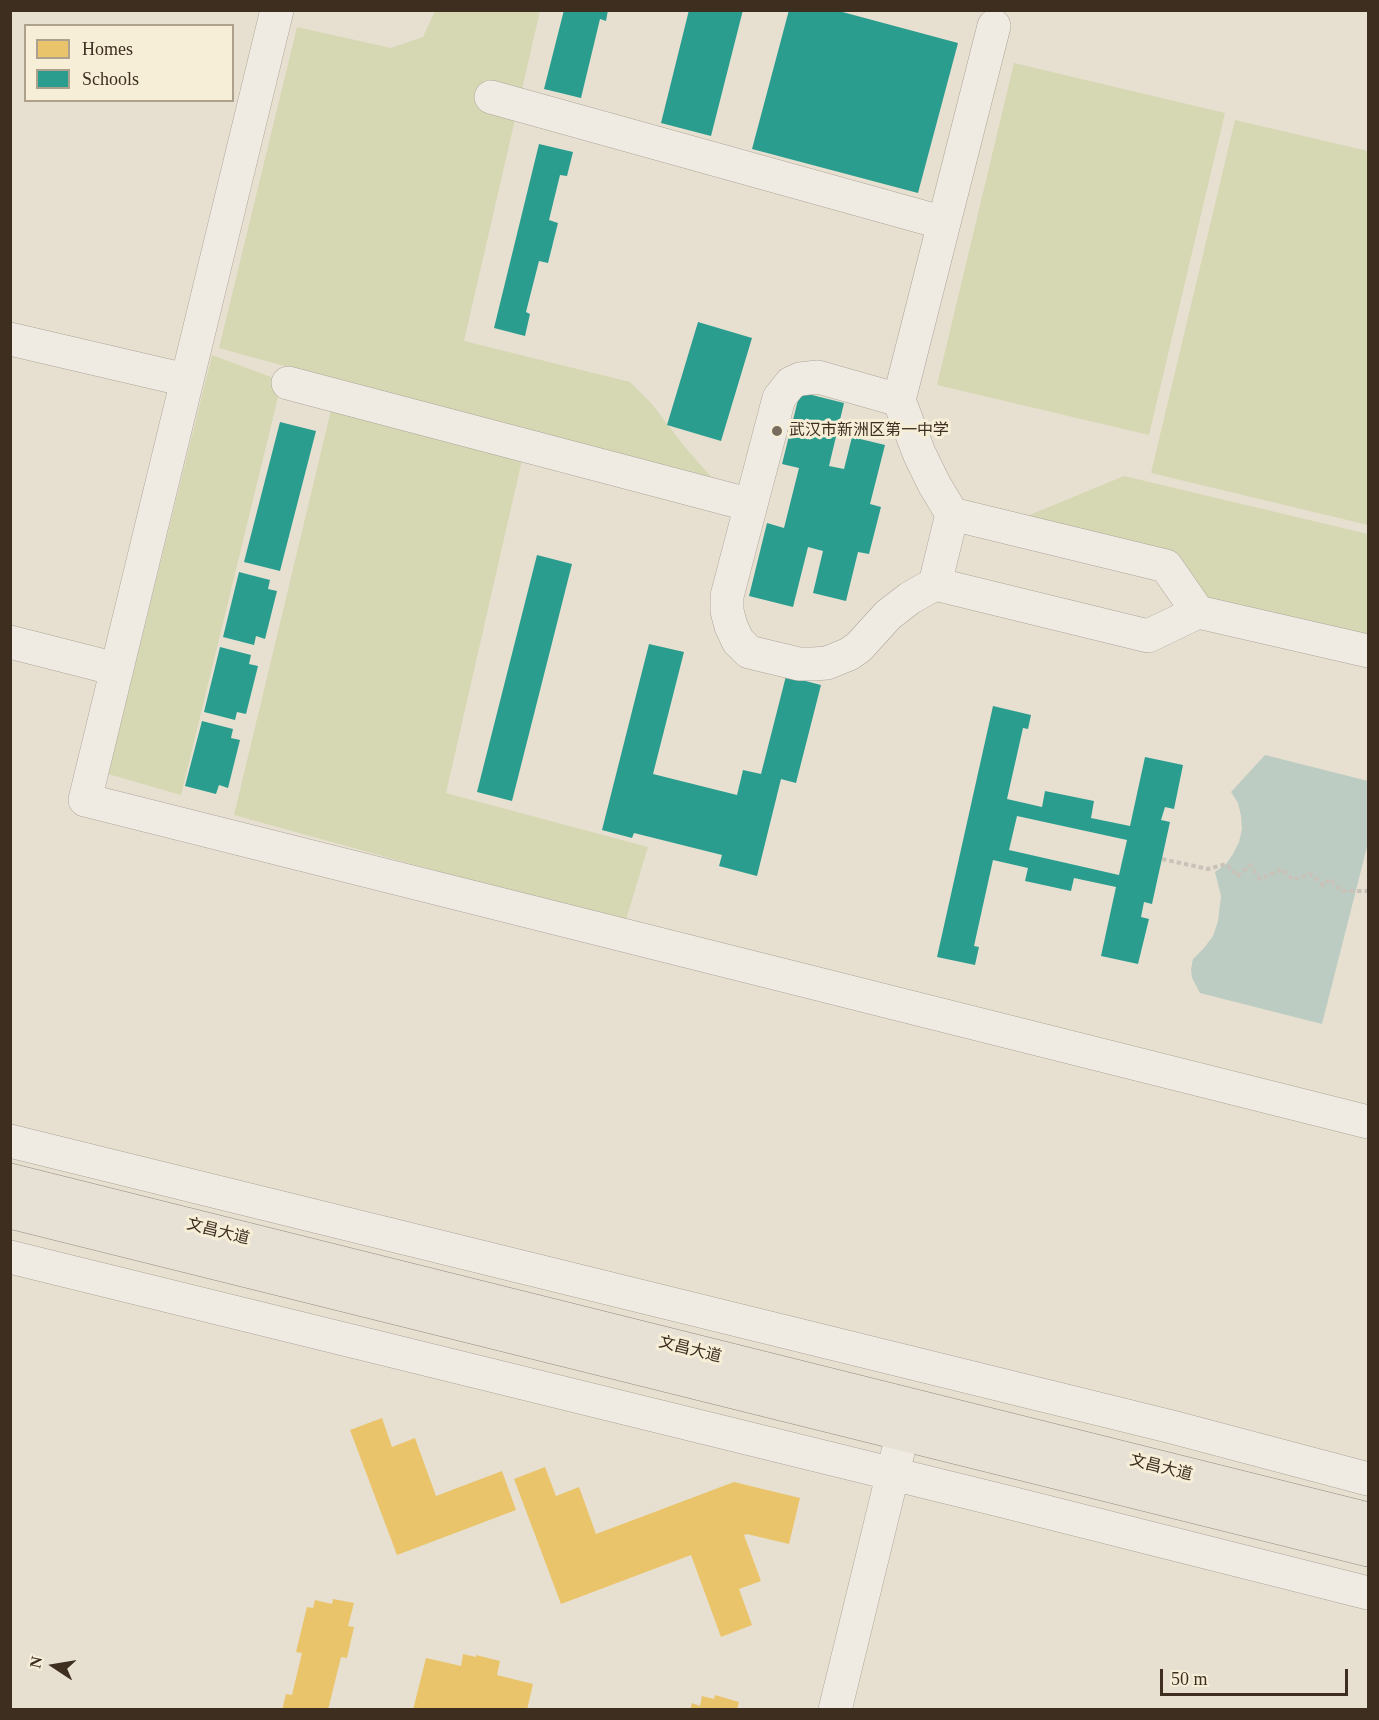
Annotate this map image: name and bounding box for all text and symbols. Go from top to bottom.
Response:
legend [24,24,234,102]
text: Homes [82,39,133,59]
text: Schools [82,69,139,89]
place label: 武汉市新洲区第一中学 [789,421,949,441]
marker: 武汉市新洲区第一中学 [770,424,784,438]
street label: 文昌大道 [185,1215,251,1249]
street label: 文昌大道 [657,1333,723,1367]
street label: 文昌大道 [1128,1451,1194,1485]
north arrow [24,1636,84,1696]
text: N [26,1655,45,1670]
scale bar [1163,1657,1350,1695]
text: 50 m [1171,1669,1208,1689]

